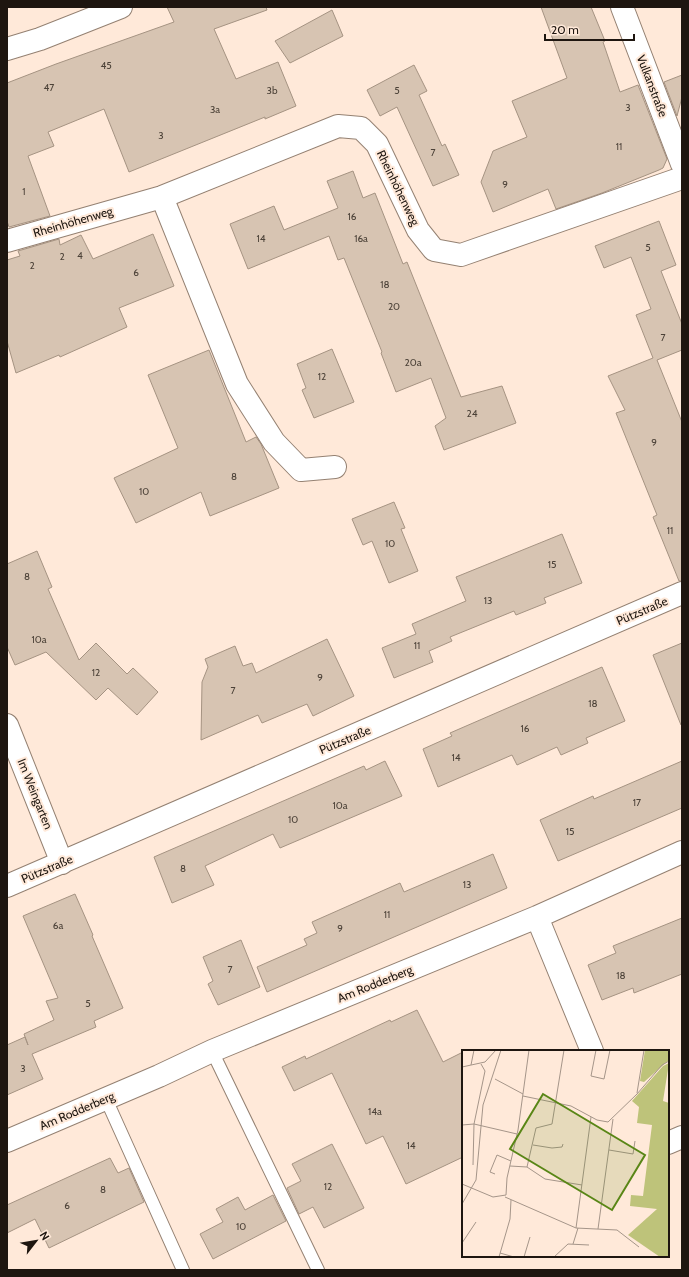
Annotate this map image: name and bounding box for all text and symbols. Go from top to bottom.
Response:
scale bar [545,16,634,42]
text: 20 m [551,22,579,37]
street label: Vulkanstraße [634,53,671,119]
house number: 45 [100,59,112,72]
house number: 47 [44,81,54,94]
house number: 3b [267,84,278,97]
house number: 5 [394,84,400,97]
house number: 3 [625,101,631,114]
house number: 3a [210,103,220,116]
house number: 3 [158,129,164,142]
house number: 11 [616,140,622,153]
house number: 7 [430,146,436,159]
street label: Rheinhöhenweg [374,148,424,229]
house number: 9 [502,178,508,191]
house number: 1 [22,185,26,198]
street label: Rheinhöhenweg [31,203,115,240]
house number: 16 [348,210,357,223]
house number: 14 [256,232,266,245]
house number: 16a [354,232,368,245]
house number: 5 [645,241,651,254]
house number: 4 [77,249,83,262]
house number: 2 [59,250,65,263]
house number: 2 [29,259,35,272]
house number: 6 [133,266,139,279]
house number: 18 [380,278,390,291]
house number: 20 [388,300,400,313]
house number: 7 [660,331,666,344]
house number: 20a [404,356,422,369]
house number: 12 [318,370,326,383]
house number: 24 [466,407,478,420]
house number: 9 [651,436,657,449]
house number: 8 [231,470,237,483]
house number: 10 [139,485,149,498]
house number: 11 [667,524,673,537]
house number: 10 [385,537,395,550]
house number: 15 [548,558,556,571]
house number: 8 [24,570,30,583]
street label: Pützstraße [614,593,670,628]
house number: 13 [484,594,492,607]
house number: 10a [31,633,47,646]
house number: 11 [414,639,420,652]
house number: 12 [92,666,100,679]
house number: 9 [317,671,323,684]
house number: 7 [230,684,236,697]
house number: 18 [588,697,598,710]
street label: Pützstraße [317,722,373,757]
house number: 16 [521,722,530,735]
house number: 14 [451,751,461,764]
street label: Im Weingarten [14,756,57,832]
house number: 17 [633,796,641,809]
house number: 10a [332,799,348,812]
house number: 10 [288,813,298,826]
house number: 15 [566,825,574,838]
street label: Pützstraße [19,851,75,886]
house number: 8 [180,862,186,875]
house number: 13 [463,878,471,891]
house number: 11 [384,908,390,921]
house number: 6a [53,919,63,932]
house number: 9 [337,922,343,935]
street label: Am Rodderberg [335,961,416,1005]
house number: 7 [227,963,233,976]
house number: 18 [616,969,626,982]
house number: 5 [85,997,91,1010]
inset map [462,1050,669,1257]
house number: 3 [20,1062,26,1075]
street label: Am Rodderberg [37,1088,117,1133]
house number: 14a [368,1105,382,1118]
house number: 14 [406,1139,416,1152]
house number: 12 [324,1180,332,1193]
house number: 8 [100,1183,106,1196]
house number: 6 [64,1199,70,1212]
house number: 10 [236,1220,246,1233]
north arrow [16,1221,56,1261]
text: N [37,1229,53,1243]

